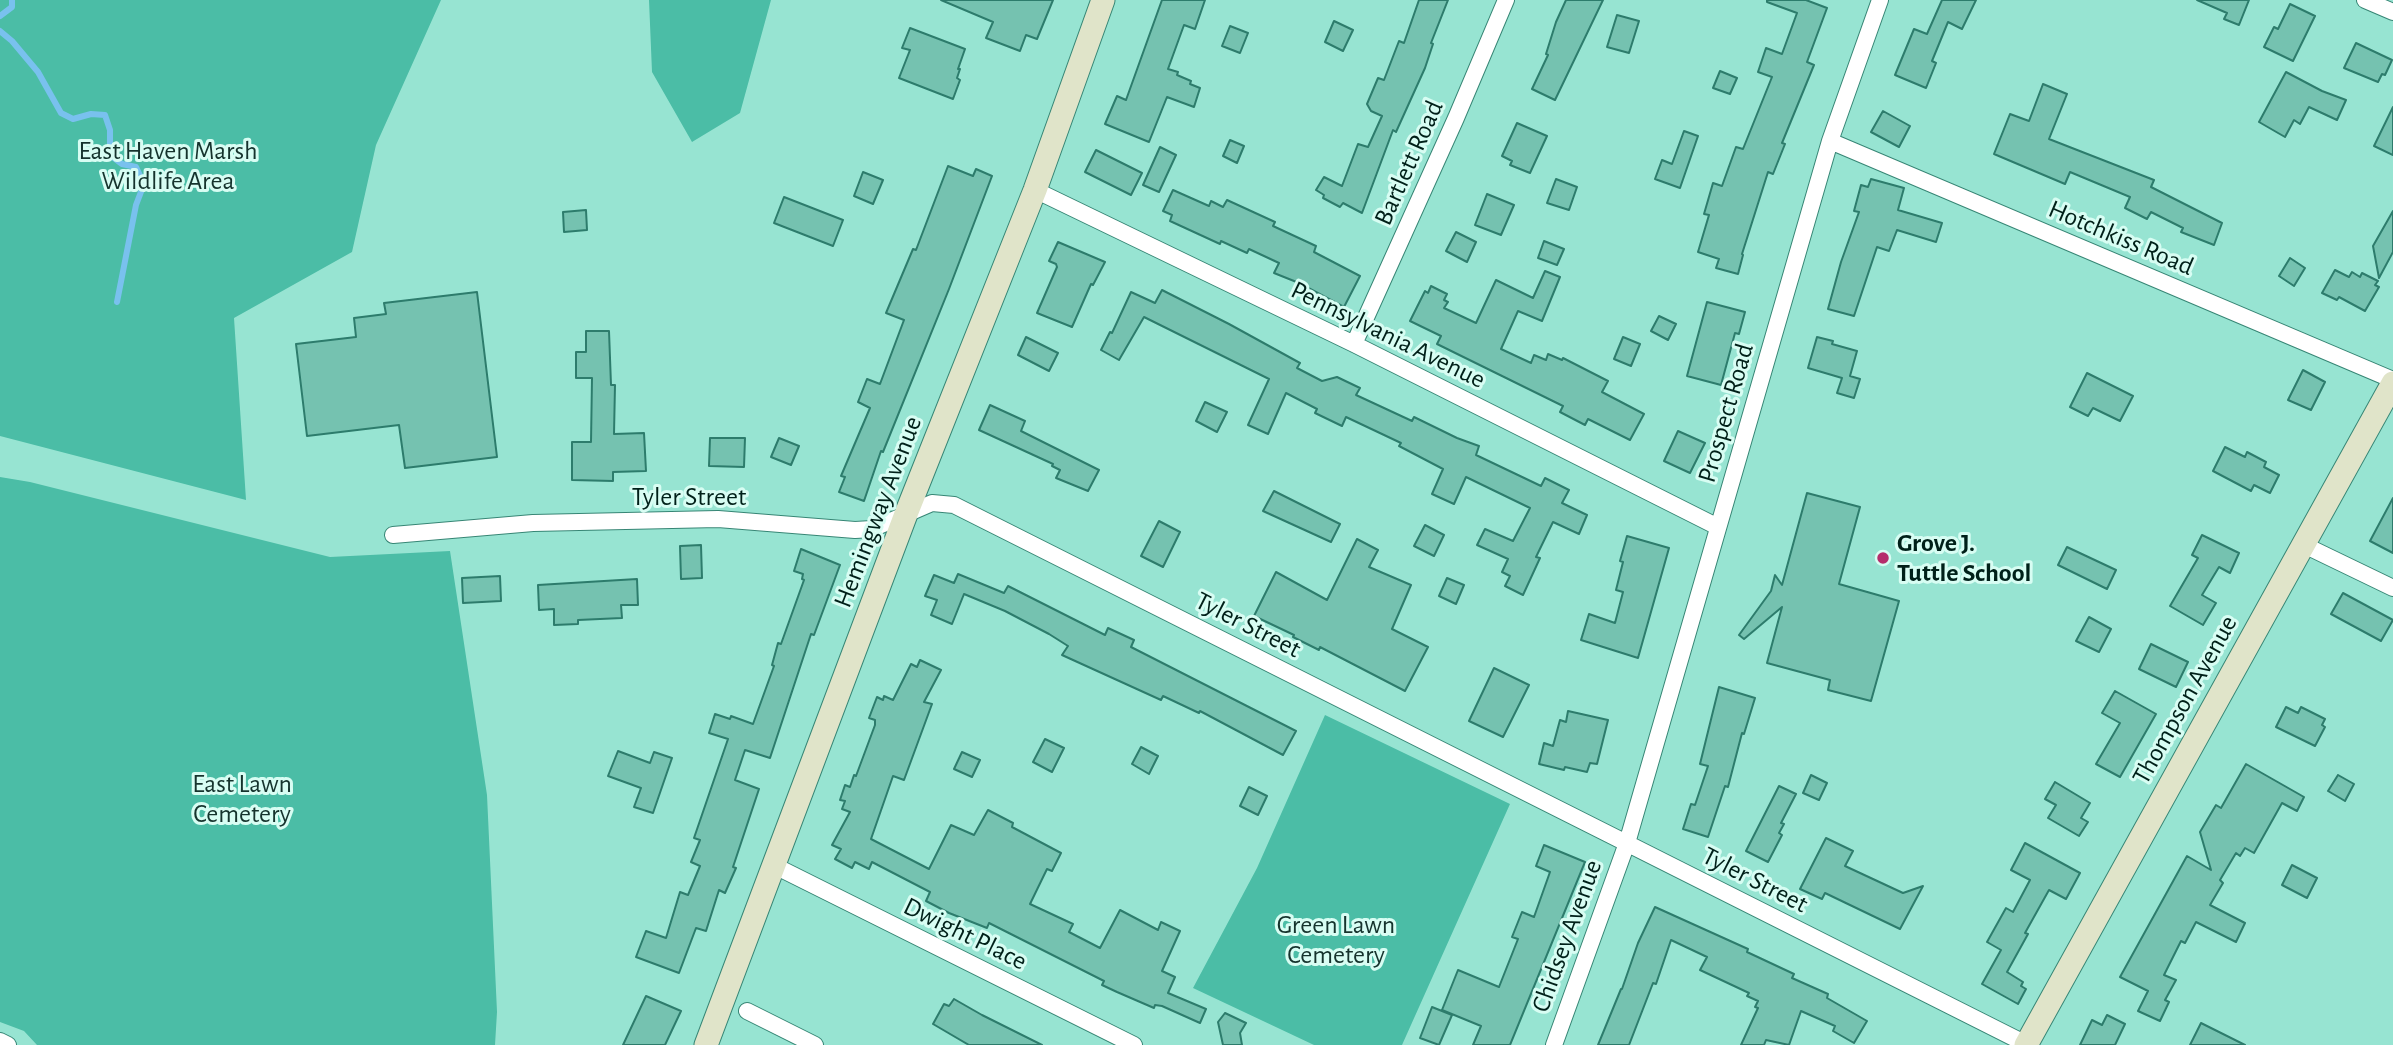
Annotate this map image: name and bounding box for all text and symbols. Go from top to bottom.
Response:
street label: Bartlett Road [1368,96,1450,230]
park label: East Haven Marsh Wildlife Area [78,135,258,196]
street label: Hotchkiss Road [2044,193,2198,283]
street label: Pennsylvania Avenue [1286,274,1490,396]
street label: Prospect Road [1691,340,1761,486]
street label: Hemingway Avenue [827,412,929,612]
street label: Tyler Street [632,481,746,513]
place label: Grove J. Tuttle School [1897,527,2031,588]
marker: Grove J. Tuttle School [1875,550,1891,566]
street label: Tyler Street [1190,585,1306,665]
street label: Thompson Avenue [2126,610,2244,790]
park label: East Lawn Cemetery [192,768,292,830]
street label: Tyler Street [1697,840,1813,920]
street label: Chidsey Avenue [1525,856,1609,1016]
street label: Dwight Place [898,891,1032,977]
park label: Green Lawn Cemetery [1277,909,1395,970]

